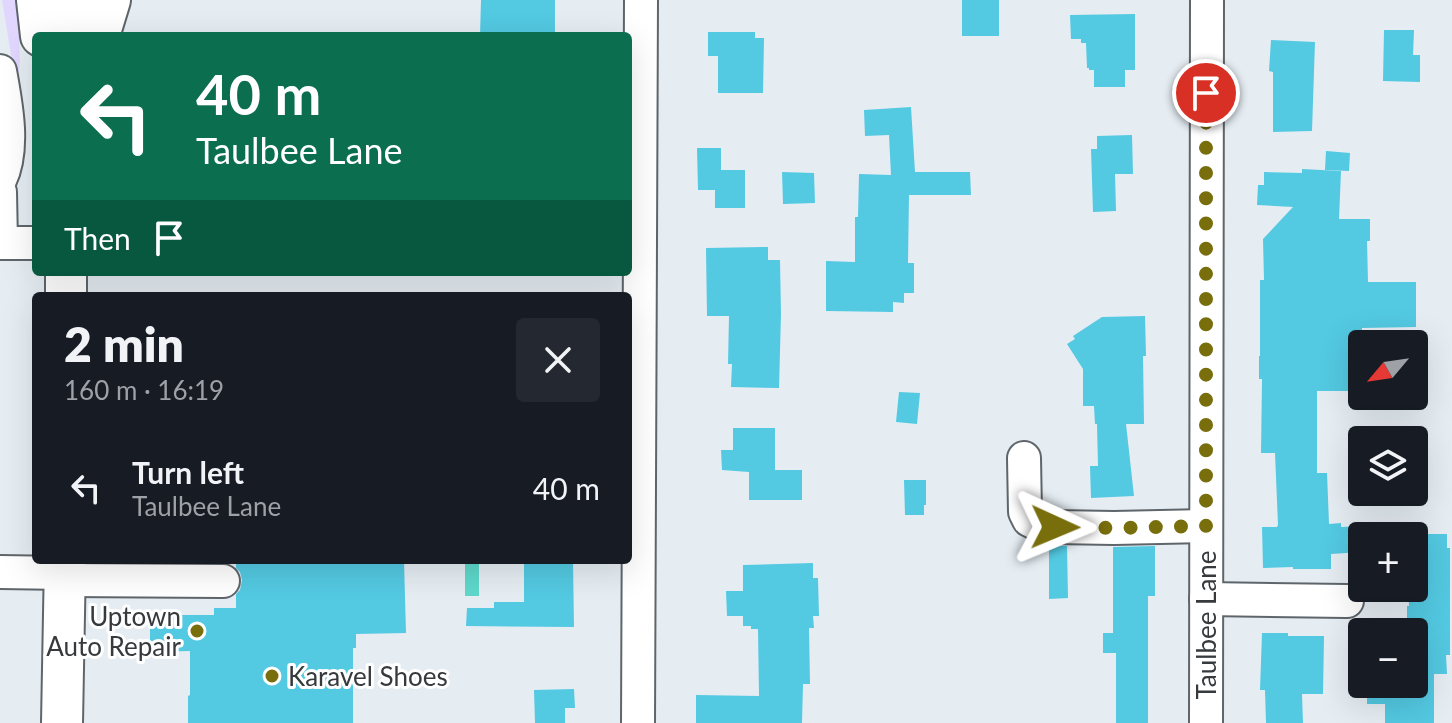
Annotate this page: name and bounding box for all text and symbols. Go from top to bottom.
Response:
pin [1172,59,1240,127]
text: 40 m [196,60,321,127]
icon: left [64,64,168,168]
icon: arrive [1184,71,1228,115]
text: Taulbee Lane [196,128,402,172]
icon: arrive [147,216,191,260]
text: Then [64,220,131,256]
text: 2 min [64,315,184,372]
button: close [516,318,600,402]
north arrow [1348,330,1428,410]
map controls [1348,330,1428,698]
text: 160 m · 16:19 [64,374,224,406]
button: layers [1348,426,1428,506]
text: Turn left [132,454,244,490]
icon: left [64,466,108,510]
text: 40 m [533,470,600,506]
position arrow [1013,485,1097,569]
text: Taulbee Lane [132,490,281,522]
button: + [1348,522,1428,602]
street label: Taulbee Lane [1190,550,1222,700]
place label: Uptown Auto Repair [46,600,182,662]
button: − [1348,618,1428,698]
marker: Uptown Auto Repair [188,622,206,640]
place label: Karavel Shoes [288,660,448,692]
marker: Karavel Shoes [263,667,281,685]

